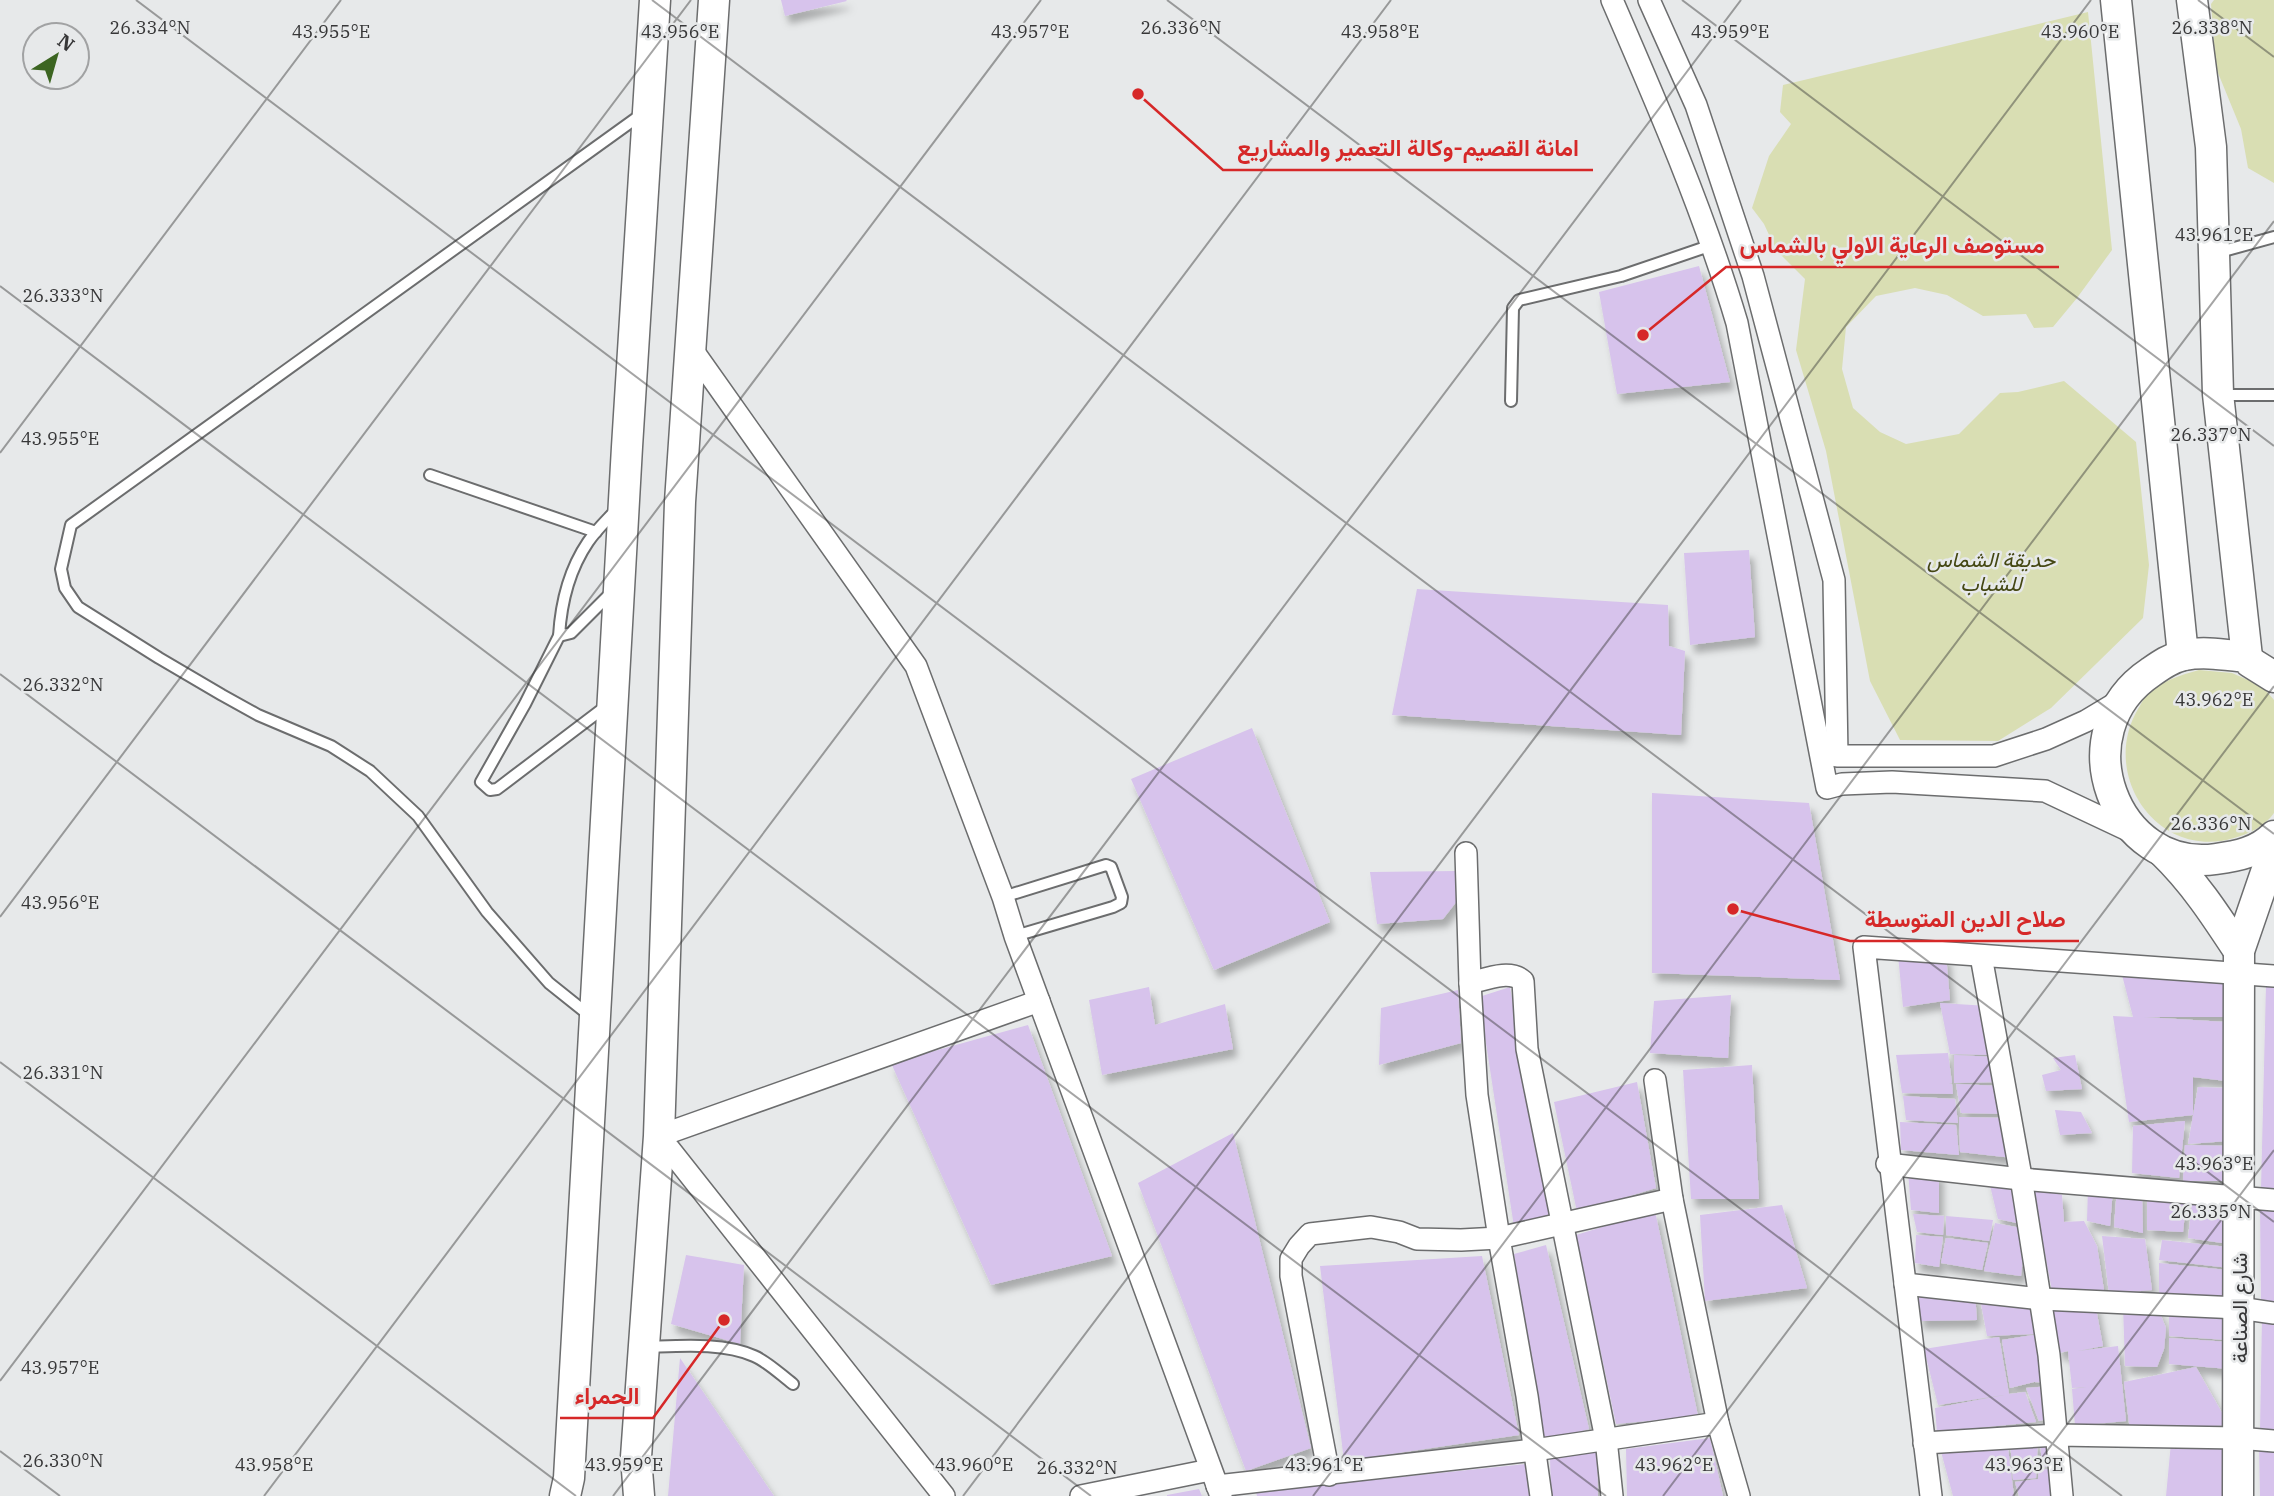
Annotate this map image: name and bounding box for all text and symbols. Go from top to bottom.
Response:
text: 26.334°N [109,16,191,39]
text: 26.336°N [1140,16,1222,39]
text: 26.338°N [2171,16,2253,39]
text: 43.955°E [292,20,370,43]
text: 43.956°E [641,20,719,43]
text: 43.957°E [991,20,1069,43]
text: 43.958°E [1341,20,1419,43]
text: 43.959°E [1691,20,1769,43]
text: 43.960°E [2041,20,2119,43]
north arrow [21,21,91,91]
text: N [53,28,79,57]
callout: امانة القصيم-وكالة التعمير والمشاريع [1223,126,1593,170]
text: امانة القصيم-وكالة التعمير والمشاريع [1237,132,1579,164]
callout: مستوصف الرعاية الاولي بالشماس [1726,223,2059,267]
text: 43.961°E [2175,223,2253,246]
text: مستوصف الرعاية الاولي بالشماس [1739,229,2045,265]
text: 26.333°N [22,284,104,307]
text: 26.337°N [2170,423,2252,446]
text: 43.955°E [21,427,99,450]
park label: حديقة الشماس للشباب [1927,545,2056,597]
text: 26.332°N [22,673,104,696]
text: 43.962°E [2175,688,2253,711]
text: 26.336°N [2170,812,2252,835]
text: 43.956°E [21,891,99,914]
callout: صلاح الدين المتوسطة [1850,897,2079,941]
text: صلاح الدين المتوسطة [1864,903,2066,935]
text: 26.331°N [22,1061,104,1084]
text: 43.963°E [2175,1152,2253,1175]
text: 26.335°N [2170,1200,2252,1223]
street label: شارع الصناعة [2225,1253,2254,1363]
text: 43.957°E [21,1356,99,1379]
callout: الحمراء [560,1374,653,1418]
text: الحمراء [574,1380,640,1411]
text: 26.330°N [22,1449,104,1472]
text: 43.958°E [235,1453,313,1476]
text: 43.959°E [585,1453,663,1476]
text: 43.960°E [935,1453,1013,1476]
text: 43.961°E [1285,1453,1363,1476]
text: 43.962°E [1635,1453,1713,1476]
text: 43.963°E [1985,1453,2063,1476]
text: 26.332°N [1036,1456,1118,1479]

